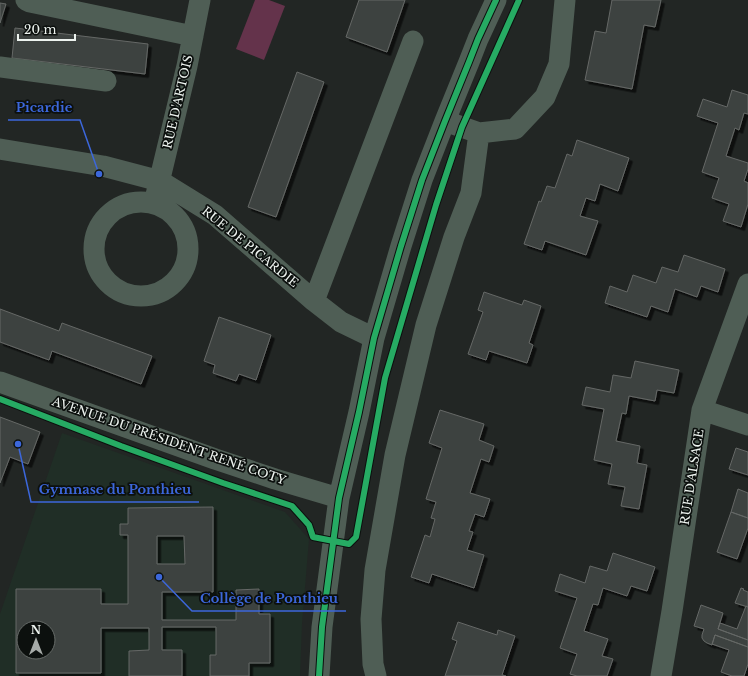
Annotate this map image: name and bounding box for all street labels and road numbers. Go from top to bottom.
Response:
street label: RUE D'ARTOIS [159,53,196,150]
street label: RUE DE PICARDIE [199,203,302,290]
street label: AVENUE DU PRÉSIDENT RENÉ COTY [49,392,289,488]
street label: RUE D'ALSACE [677,428,707,526]

